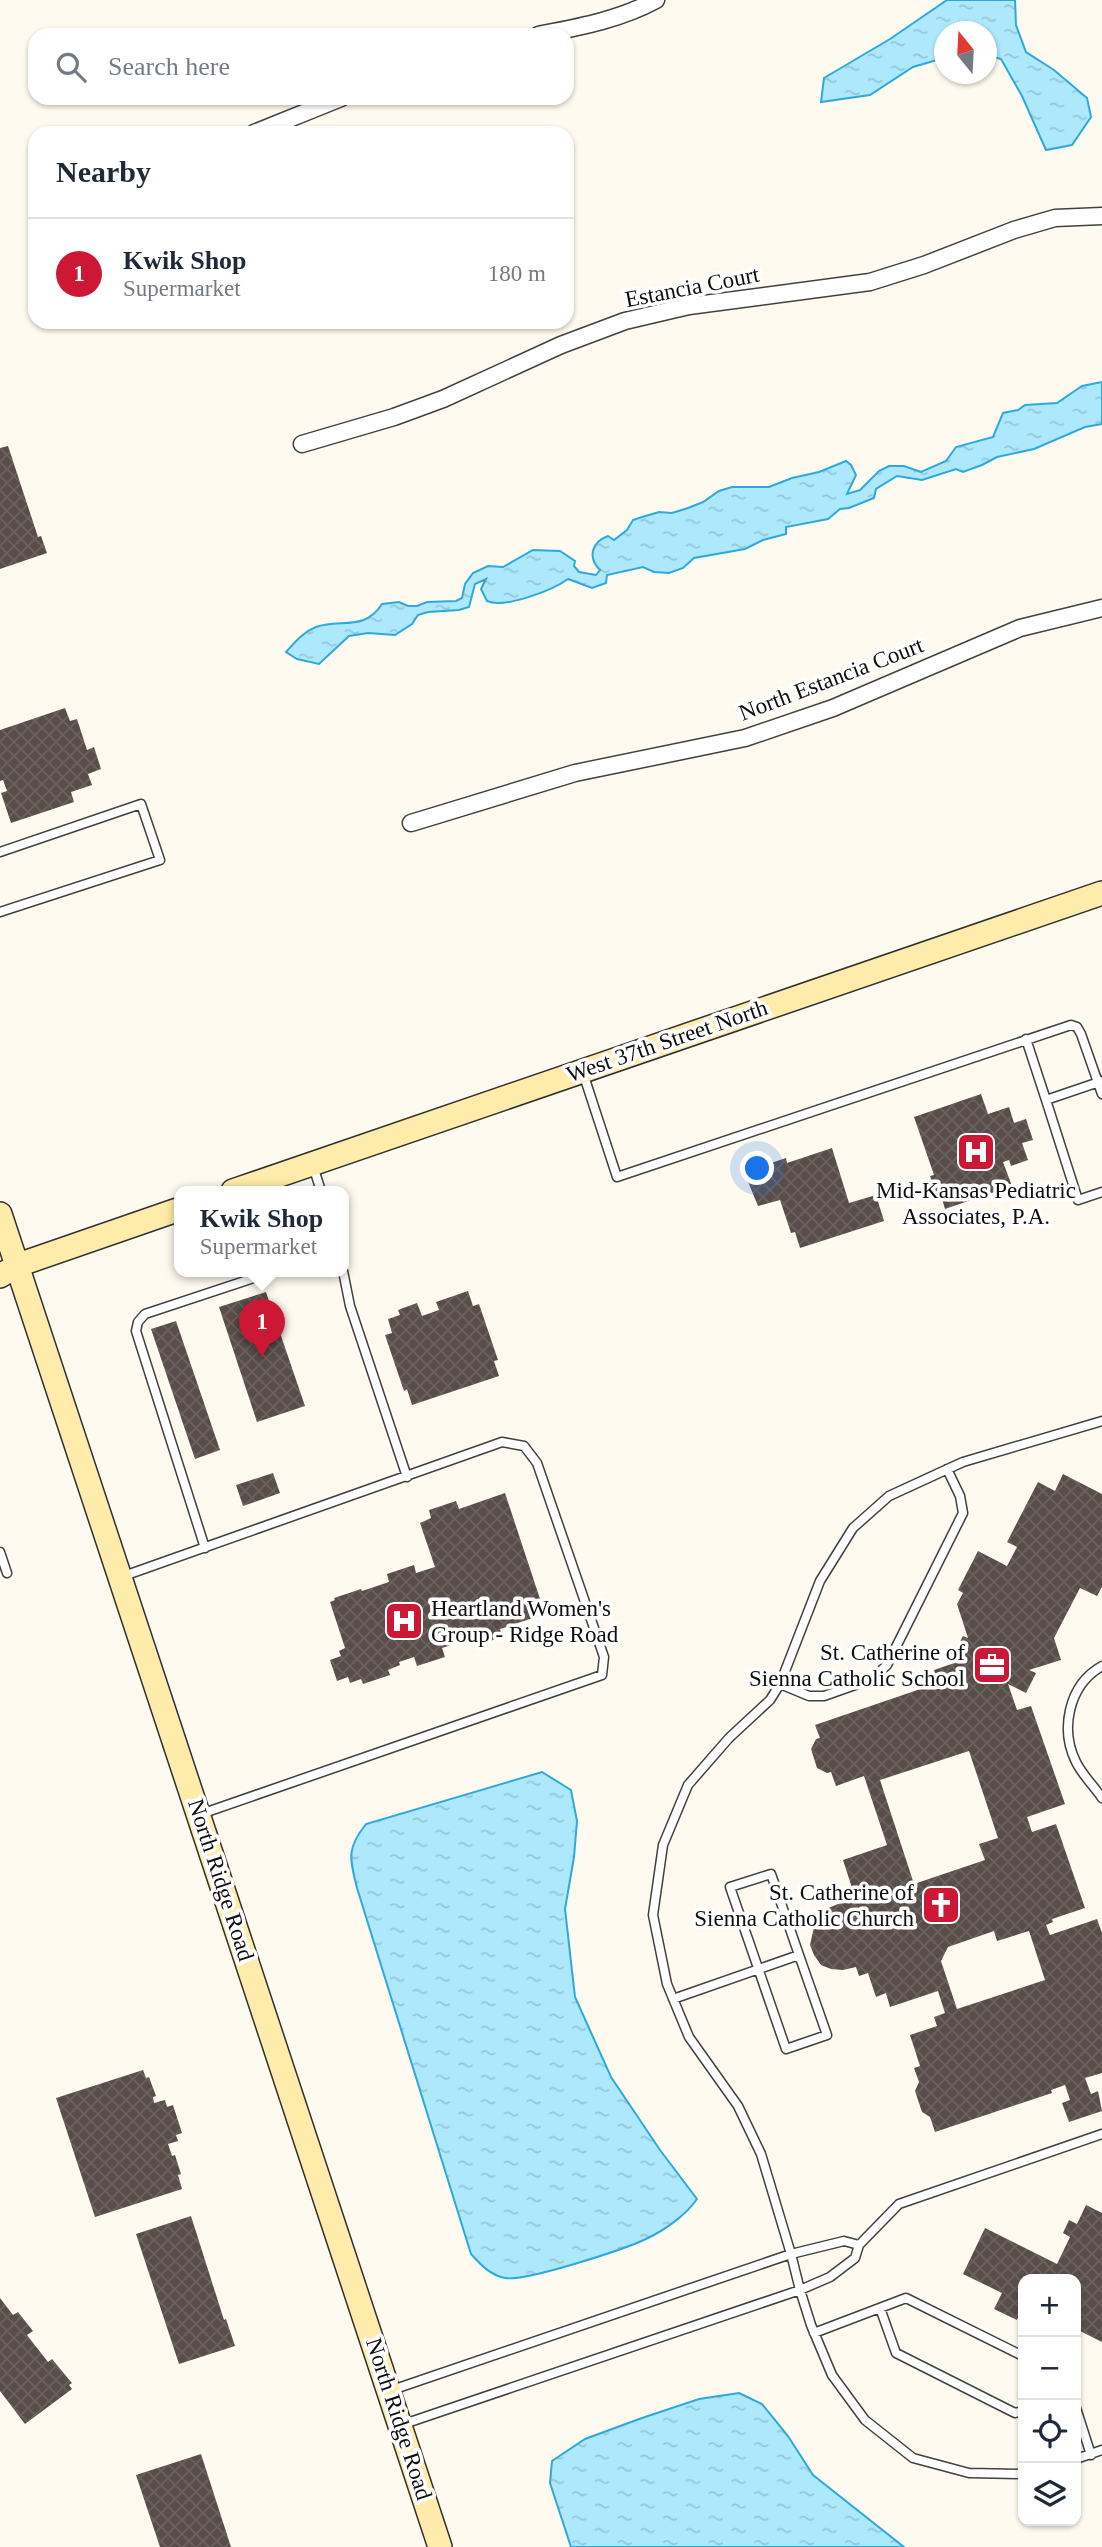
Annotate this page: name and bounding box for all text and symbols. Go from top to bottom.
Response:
north arrow [934,21,997,84]
search box [28,28,574,105]
icon: search [52,48,90,86]
text: Search here [108,52,230,81]
text: Nearby [56,155,151,188]
text: Kwik Shop [123,246,247,275]
text: 1 [73,261,85,286]
text: 180 m [488,261,546,286]
street label: Estancia Court [623,262,762,312]
text: Supermarket [123,276,241,301]
street label: North Estancia Court [735,632,927,726]
street label: West 37th Street North [563,995,771,1087]
hospital icon: Mid-Kansas Pediatric Associates, P.A. [955,1131,997,1173]
your location [740,1151,774,1185]
place label: Mid-Kansas Pediatric Associates, P.A. [876,1178,1076,1229]
popup [174,1186,349,1277]
text: Kwik Shop [200,1204,323,1233]
text: Supermarket [200,1234,317,1259]
pin: 1 [239,1299,285,1357]
place label: Heartland Women's Group - Ridge Road [431,1596,619,1647]
hospital icon: Heartland Women's Group - Ridge Road [383,1600,425,1642]
place label: St. Catherine of Sienna Catholic School [749,1640,965,1691]
office icon: St. Catherine of Sienna Catholic School [971,1644,1013,1686]
street label: North Ridge Road [183,1796,259,1965]
place label: St. Catherine of Sienna Catholic Church [694,1880,914,1931]
church icon: St. Catherine of Sienna Catholic Church [920,1884,962,1926]
map controls [1018,2274,1081,2526]
button: + [1018,2274,1081,2337]
street label: North Ridge Road [361,2335,437,2504]
button: − [1018,2337,1081,2400]
button: locate [1018,2400,1081,2463]
button: layers [1018,2463,1081,2526]

